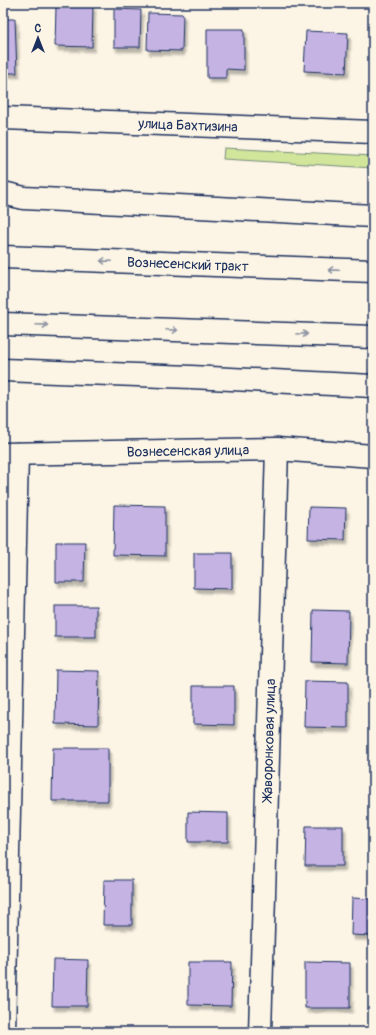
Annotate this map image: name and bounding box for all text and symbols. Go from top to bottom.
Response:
north arrow [18,18,58,58]
text: С [35,22,42,35]
street label: улица Бахтизина [137,115,238,135]
street label: Вознесенский тракт [127,253,249,275]
one-way arrow [100,257,113,265]
one-way arrow [328,266,341,274]
one-way arrow [35,321,48,329]
one-way arrow [165,326,178,333]
one-way arrow [295,331,308,338]
street label: Вознесенская улица [127,441,249,460]
street label: Жаворонковая улица [258,678,279,804]

